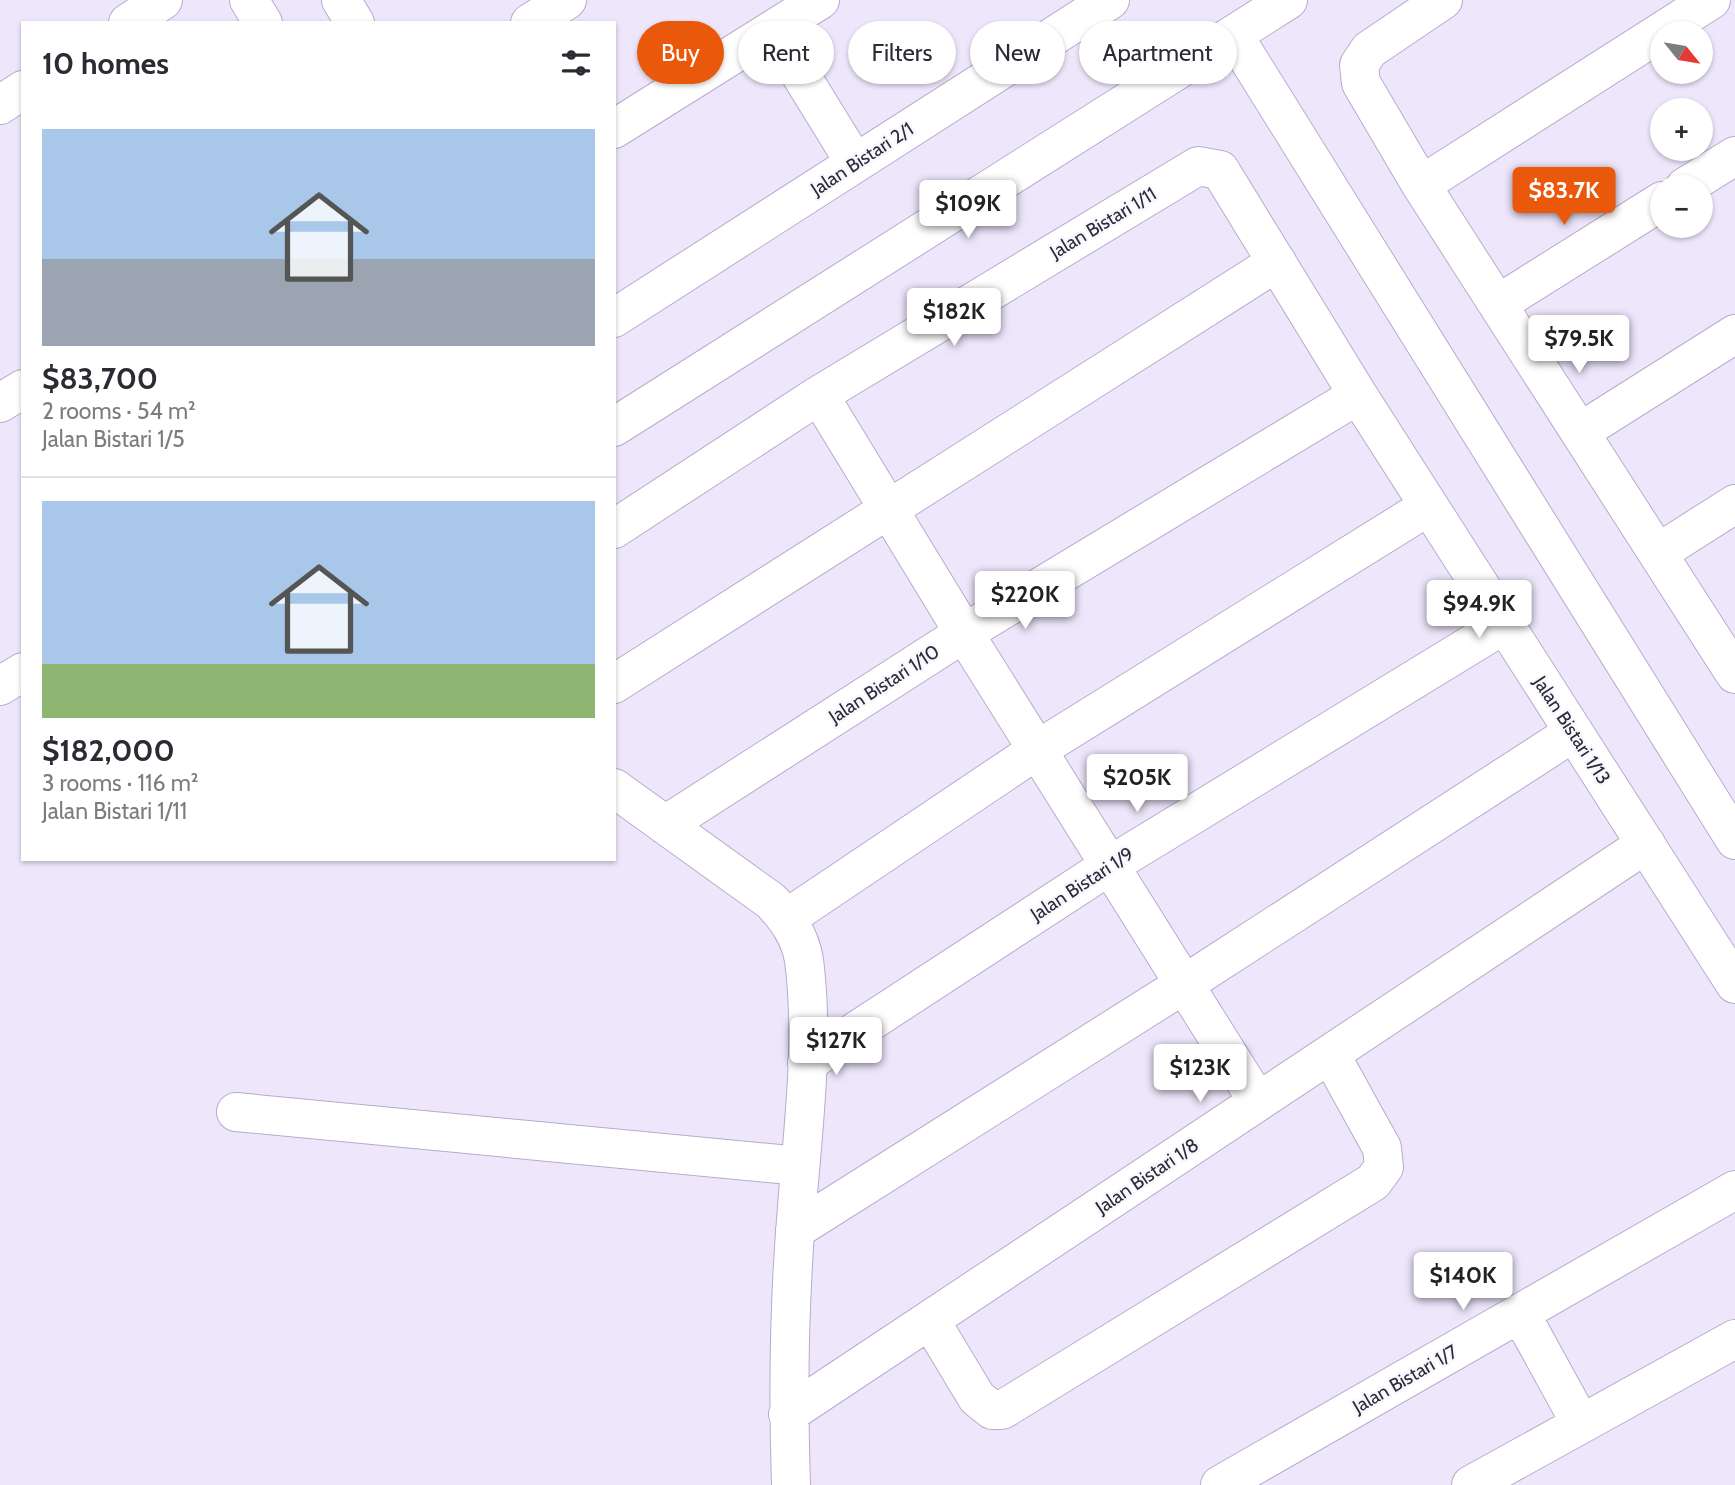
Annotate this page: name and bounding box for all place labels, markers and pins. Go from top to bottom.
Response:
pin: $83.7K [1507,168,1621,227]
pin: $109K [919,180,1017,240]
pin: $182K [905,288,1003,348]
pin: $79.5K [1522,316,1636,375]
pin: $220K [976,572,1074,631]
pin: $94.9K [1422,580,1536,640]
pin: $205K [1088,754,1186,814]
pin: $127K [787,1018,885,1077]
pin: $123K [1151,1044,1249,1104]
pin: $140K [1414,1252,1512,1312]

